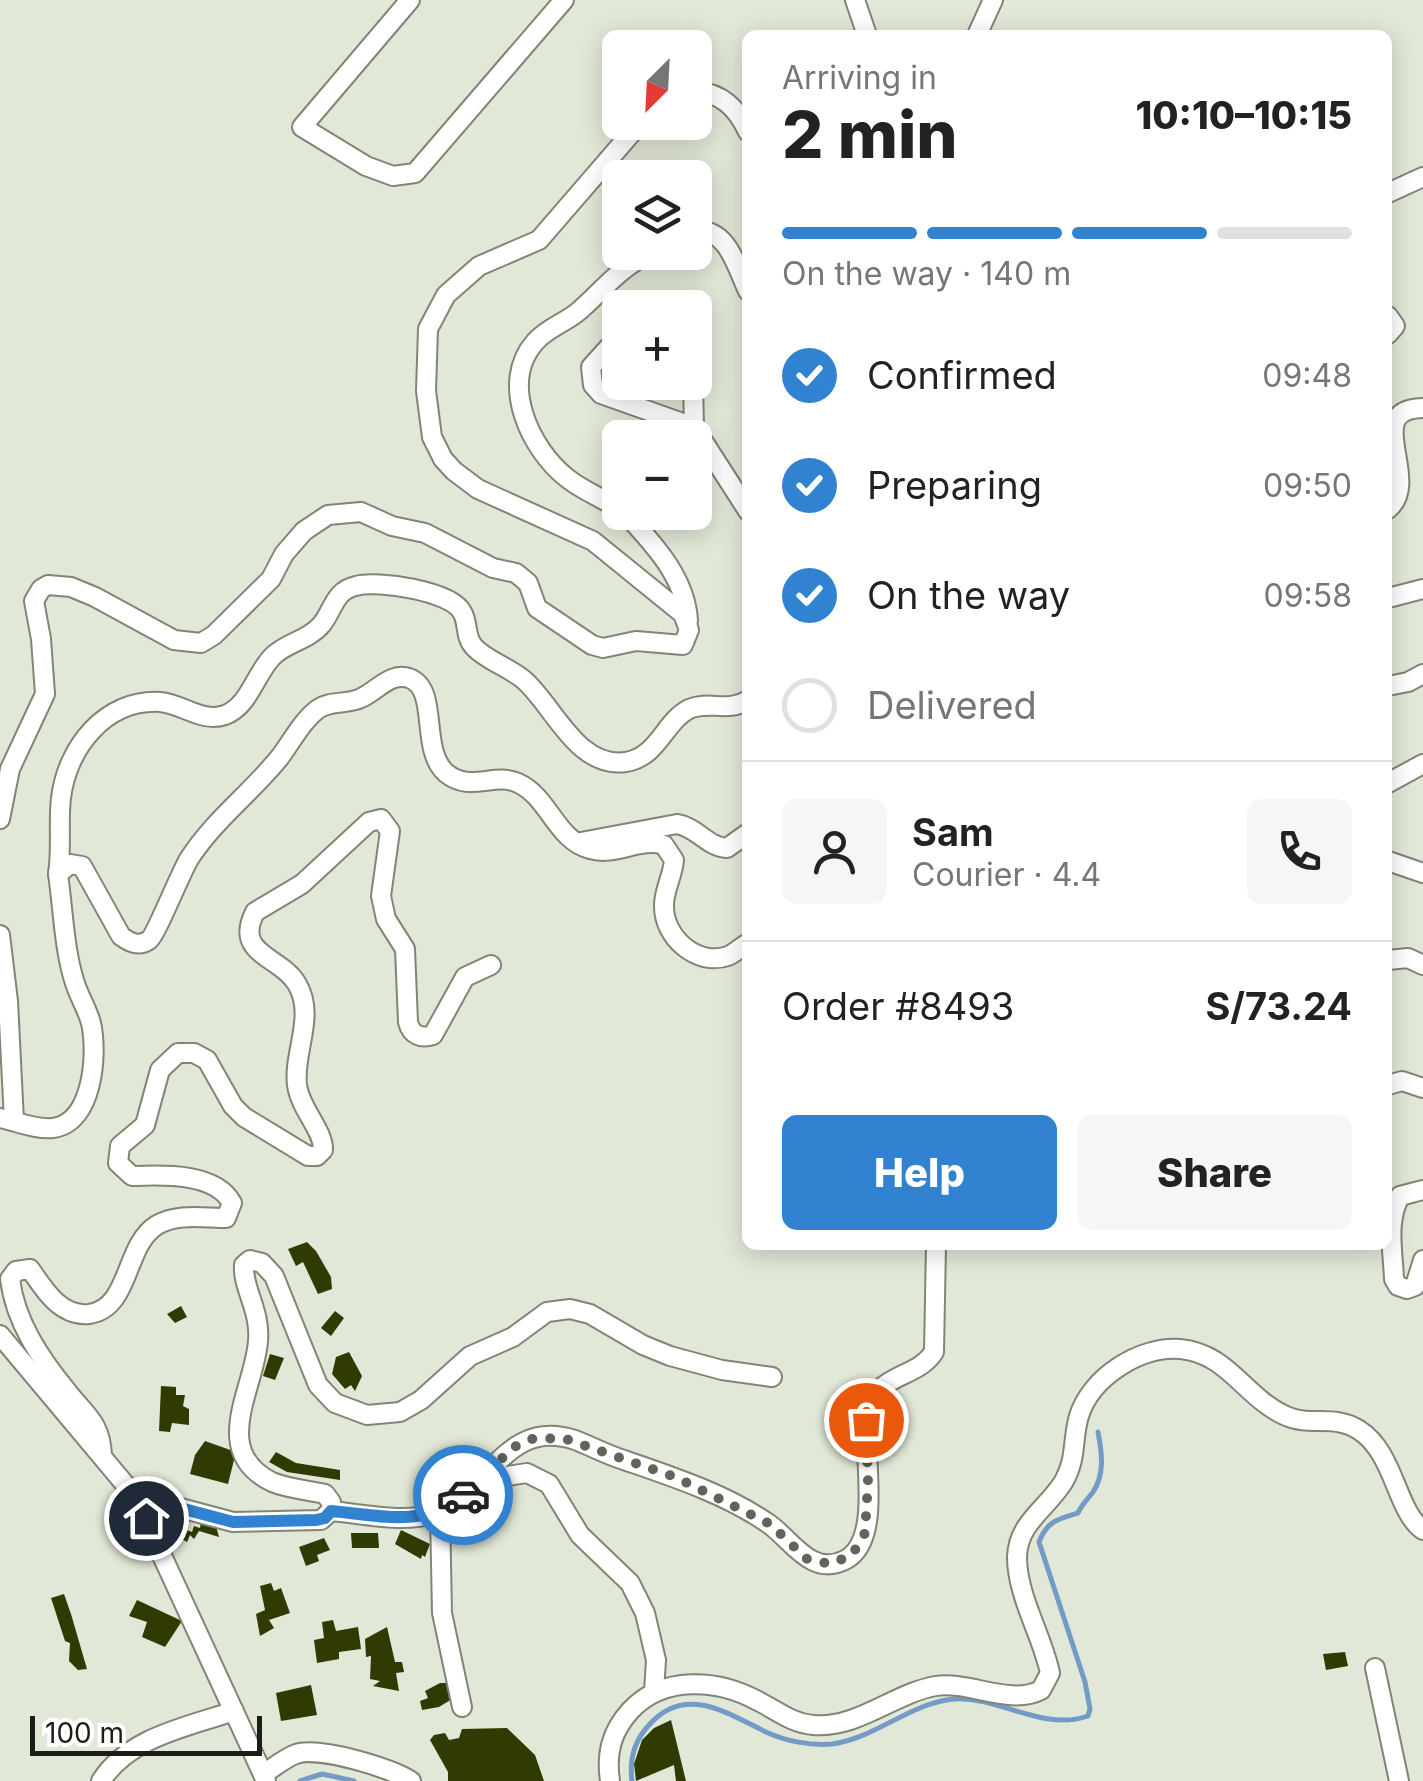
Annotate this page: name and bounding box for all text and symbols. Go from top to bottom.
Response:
north arrow [602,30,712,140]
map controls [602,30,712,530]
text: Arriving in [782,58,937,97]
text: 10:10–10:15 [1135,92,1352,138]
text: 2 min [782,95,958,174]
button: layers [602,160,712,270]
text: On the way · 140 m [782,254,1071,293]
button: + [602,290,712,400]
icon: check [782,348,837,403]
text: Confirmed [867,352,1057,398]
text: 09:48 [1262,356,1352,395]
button: − [602,420,712,530]
icon: check [782,458,837,513]
text: Preparing [867,462,1042,508]
text: 09:50 [1263,466,1352,505]
icon: check [782,568,837,623]
text: On the way [867,572,1070,618]
text: 09:58 [1264,576,1352,615]
text: Delivered [867,682,1037,728]
button: person [782,799,887,904]
button: phone [1247,799,1352,904]
text: Sam [912,809,994,855]
text: Courier · 4.4 [912,855,1101,894]
text: Order #8493 [782,983,1014,1029]
text: S/73.24 [1205,983,1352,1029]
button: Help [782,1115,1057,1230]
button: Share [1077,1115,1352,1230]
pin [824,1378,909,1463]
icon: bag [839,1393,894,1448]
courier [413,1445,513,1545]
icon: car [436,1468,491,1523]
pin [104,1476,189,1561]
icon: home [119,1491,174,1546]
scale bar [30,1711,262,1756]
text: 100 m [45,1716,124,1750]

